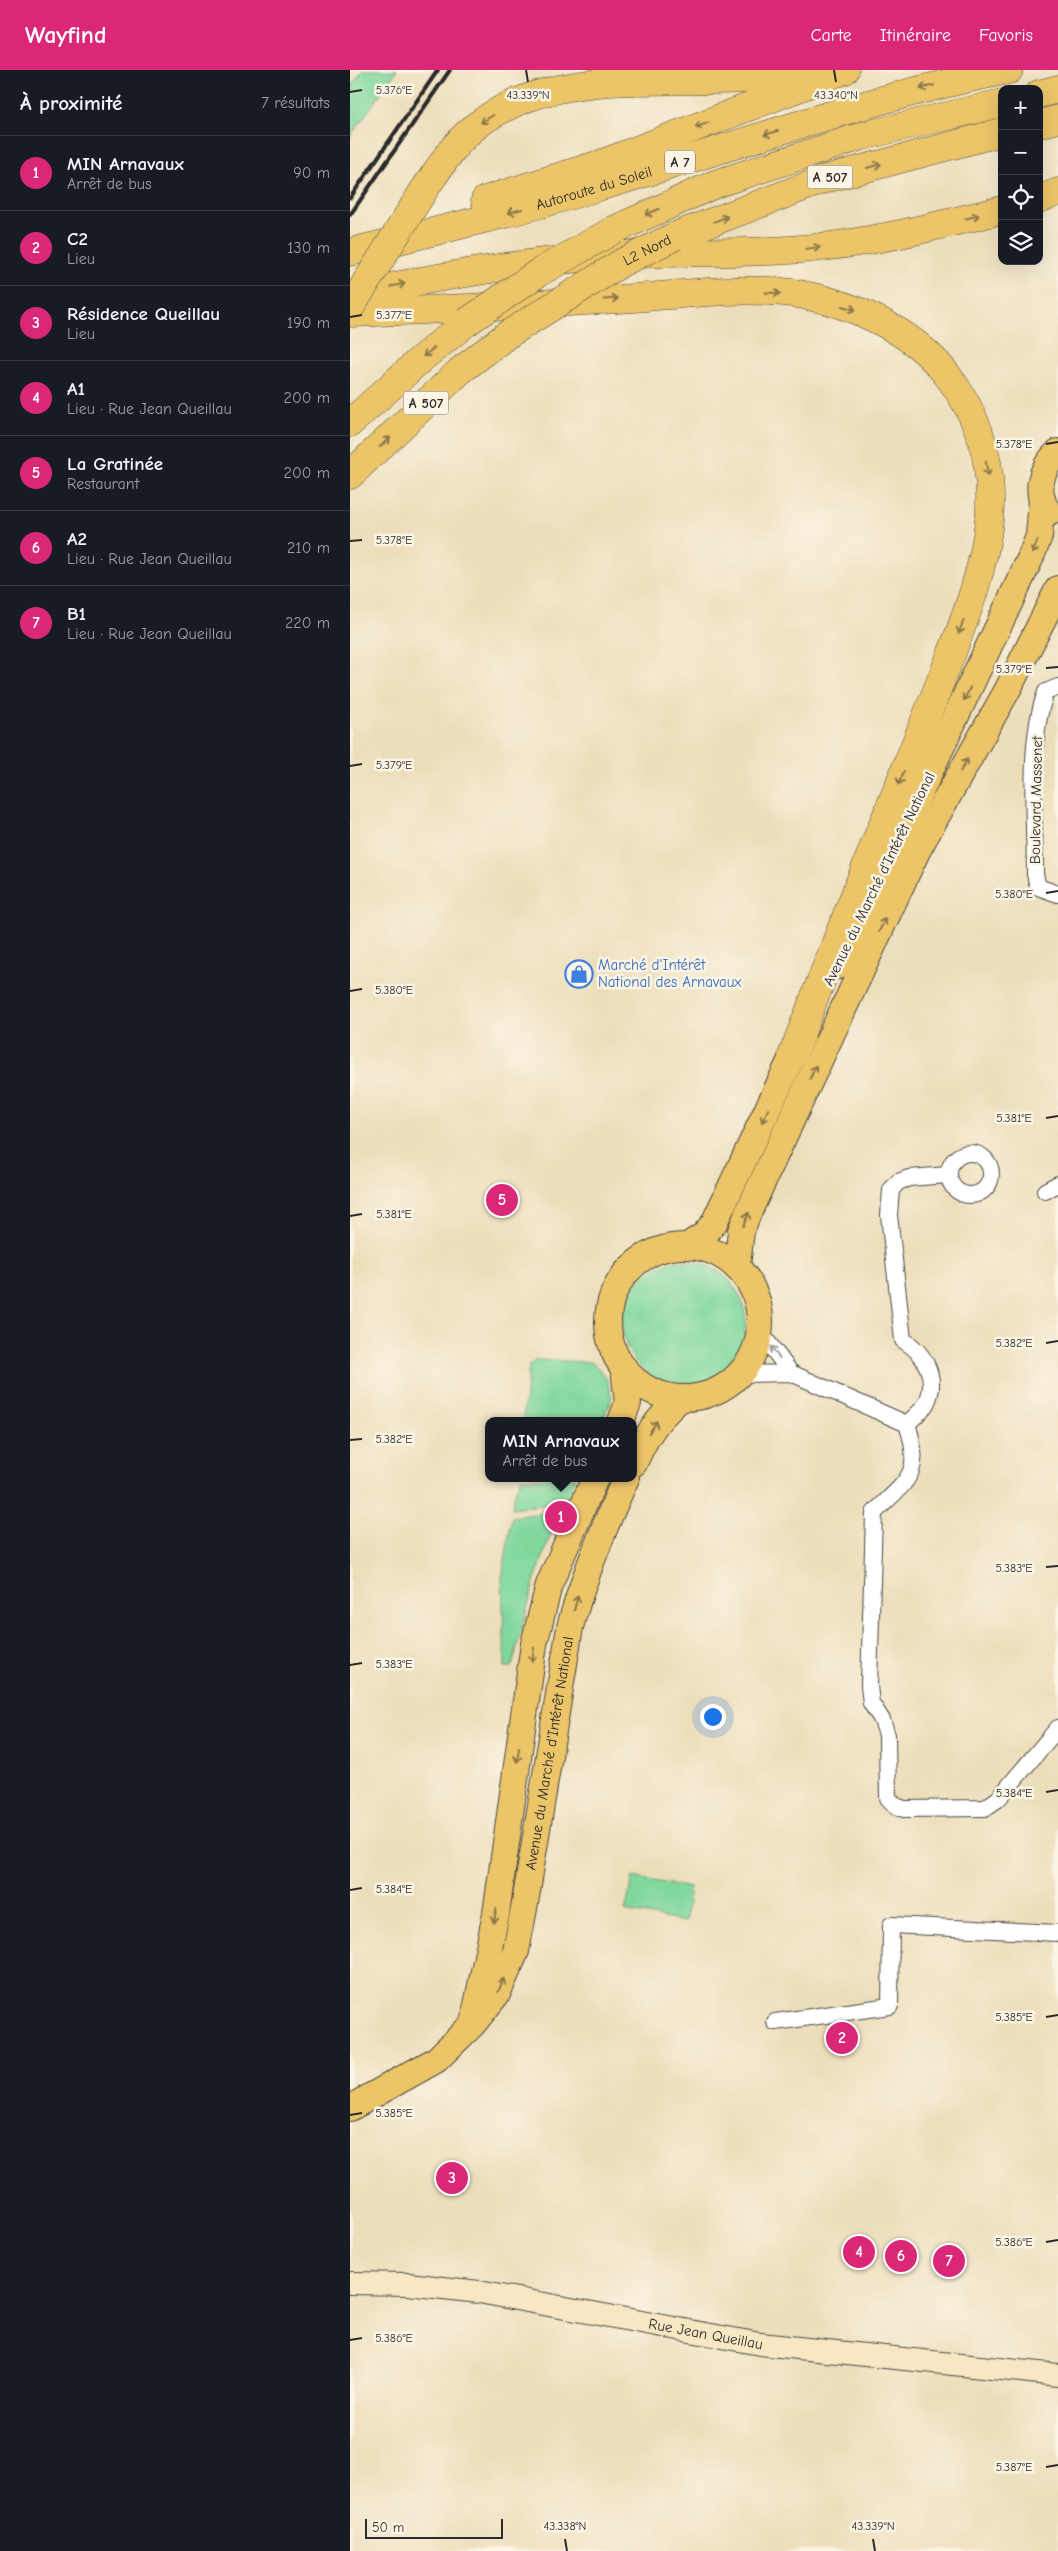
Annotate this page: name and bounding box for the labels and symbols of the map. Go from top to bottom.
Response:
text: 5.376°E [376,83,412,97]
one-way arrow [919,83,935,92]
text: 43.339°N [506,88,550,102]
text: 43.340°N [814,88,858,102]
one-way arrow [480,114,494,124]
one-way arrow [695,121,710,131]
one-way arrow [763,129,779,139]
road number: A 7 [665,150,695,174]
one-way arrow [866,160,882,170]
street label: Autoroute du Soleil [534,162,654,214]
road number: A 507 [808,165,852,188]
one-way arrow [508,206,524,216]
one-way arrow [645,208,660,218]
one-way arrow [964,212,980,221]
one-way arrow [713,214,728,223]
street label: L2 Nord [620,230,674,270]
one-way arrow [805,242,821,252]
one-way arrow [389,280,405,290]
one-way arrow [765,288,781,297]
one-way arrow [603,295,619,304]
one-way arrow [841,304,857,314]
text: 5.377°E [376,308,412,322]
one-way arrow [423,347,436,358]
road number: A 507 [404,392,448,414]
one-way arrow [379,436,392,448]
text: 5.378°E [996,437,1032,451]
one-way arrow [982,461,992,477]
text: 5.378°E [376,533,412,547]
one-way arrow [1030,538,1039,554]
one-way arrow [956,619,965,635]
text: 5.379°E [996,662,1032,676]
one-way arrow [961,686,971,701]
street label: Boulevard Massenet [1026,735,1046,864]
text: 5.379°E [376,758,412,772]
one-way arrow [959,758,969,773]
street label: Avenue du Marché d'Intérêt National [819,769,939,989]
one-way arrow [896,771,905,786]
text: 5.380°E [995,887,1033,901]
one-way arrow [877,918,887,933]
place label: Marché d'Intérêt National des Arnavaux [598,956,742,991]
shop icon: Marché d'Intérêt National des Arnavaux [564,959,594,989]
text: 5.380°E [375,983,413,997]
one-way arrow [808,1065,818,1080]
one-way arrow [759,1108,769,1123]
text: 5.381°E [996,1111,1032,1125]
pin: 5 [486,1181,518,1219]
text: 5.381°E [376,1207,412,1221]
one-way arrow [741,1212,751,1227]
text: 5.382°E [995,1336,1033,1350]
one-way arrow [770,1346,781,1359]
one-way arrow [648,1420,658,1434]
text: 5.382°E [375,1432,413,1446]
pin: 1 [545,1498,577,1536]
text: 5.383°E [996,1561,1032,1575]
one-way arrow [572,1595,582,1611]
street label: Avenue du Marché d'Intérêt National [521,1635,577,1871]
one-way arrow [527,1647,537,1663]
text: 5.383°E [376,1657,412,1671]
your location [700,1704,726,1730]
one-way arrow [513,1747,523,1763]
text: 5.384°E [996,1786,1032,1800]
text: 5.384°E [376,1882,412,1896]
one-way arrow [490,1908,499,1924]
one-way arrow [498,1977,507,1992]
text: 5.385°E [995,2010,1033,2024]
pin: 2 [826,2019,858,2057]
text: 5.385°E [375,2106,413,2120]
pin: 3 [436,2159,468,2197]
pin: 4 [843,2233,875,2271]
text: 5.386°E [995,2235,1033,2249]
pin: 6 [885,2237,917,2275]
pin: 7 [933,2242,965,2280]
street label: Rue Jean Queillau [647,2315,764,2353]
text: 5.386°E [375,2331,413,2345]
text: 5.387°E [996,2460,1032,2474]
scale bar [365,2516,502,2539]
text: 43.338°N [544,2519,586,2533]
text: 43.339°N [851,2519,895,2533]

